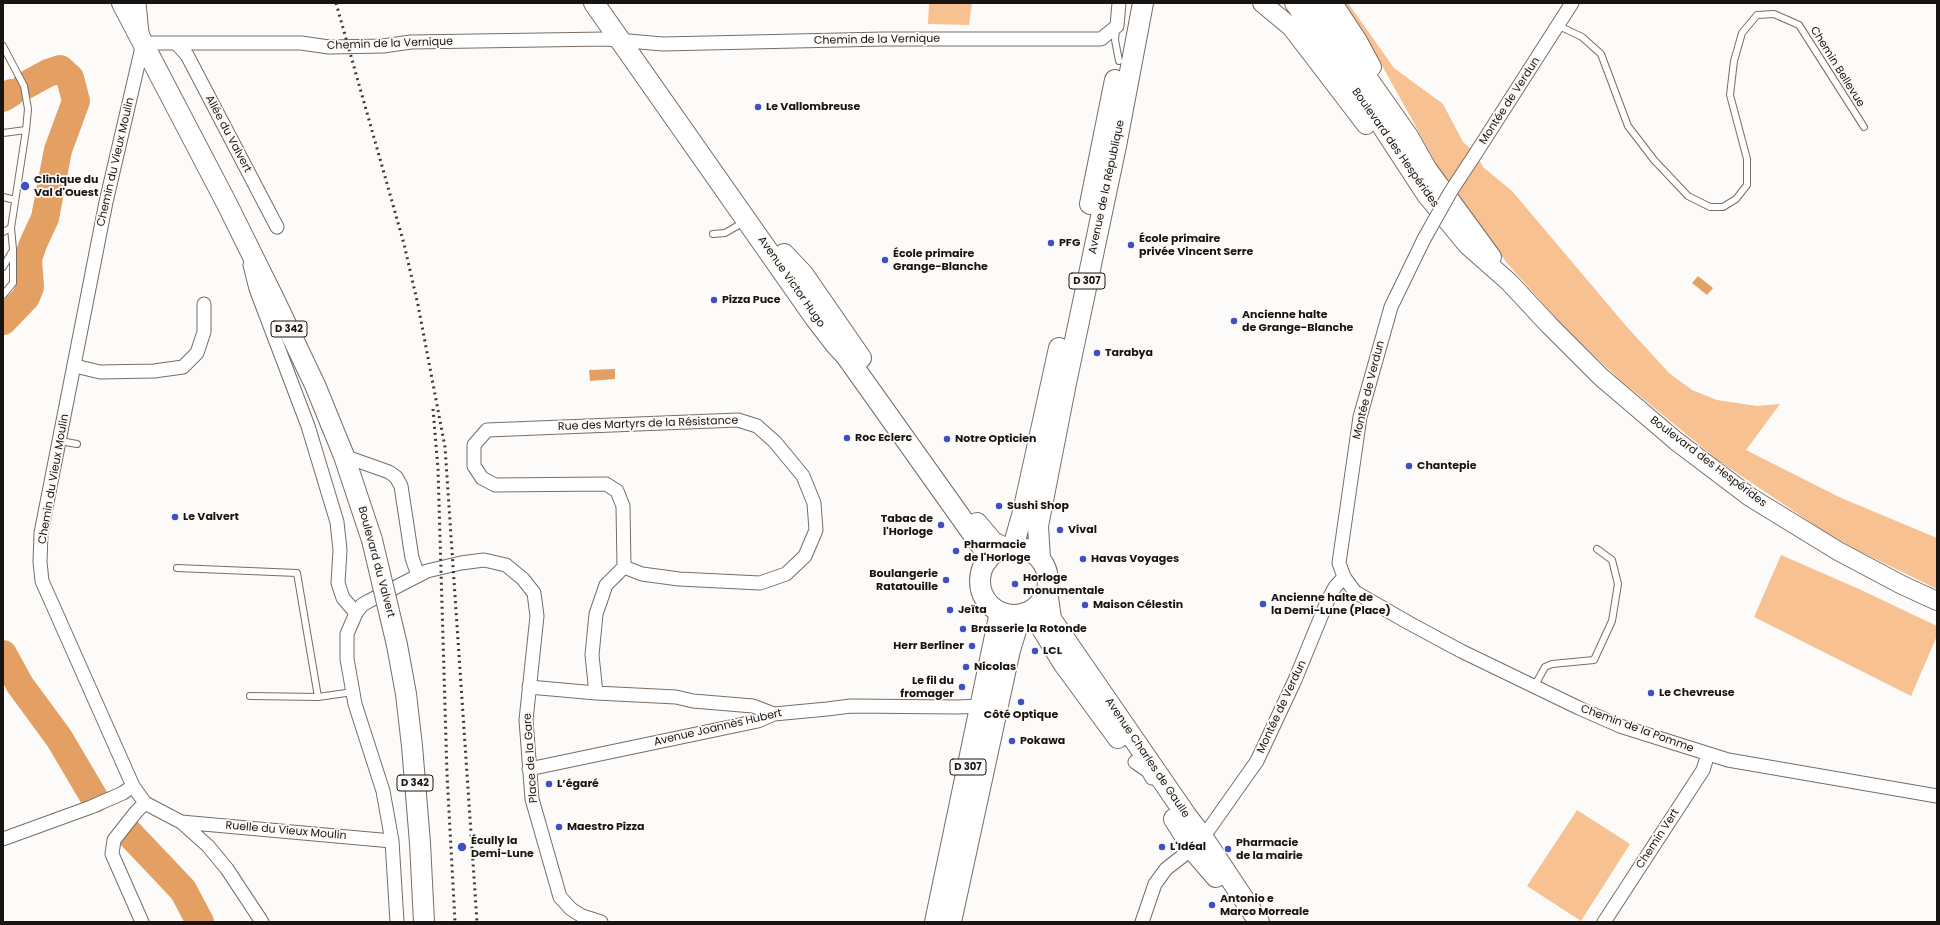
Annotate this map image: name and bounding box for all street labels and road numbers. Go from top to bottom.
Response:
street label: Chemin Bellevue [1807,24,1867,110]
street label: Chemin de la Vernique [814,32,940,48]
street label: Chemin de la Vernique [327,35,453,53]
street label: Montée de Verdun [1477,55,1543,147]
street label: Boulevard des Hespérides [1349,86,1441,210]
street label: Allée du Valvert [202,93,254,175]
street label: Chemin du Vieux Moulin [95,96,137,228]
street label: Avenue de la République [1086,119,1128,255]
street label: Avenue Victor Hugo [755,234,827,330]
road number: D 307 [1069,273,1105,289]
road number: D 342 [271,321,307,337]
street label: Montée de Verdun [1350,339,1388,441]
street label: Chemin du Vieux Moulin [36,413,72,545]
street label: Rue des Martyrs de la Résistance [558,414,738,434]
street label: Boulevard des Hespérides [1647,414,1769,510]
street label: Boulevard du Valvert [355,505,397,619]
street label: Montée de Verdun [1255,658,1309,756]
street label: Avenue Charles de Gaulle [1102,695,1192,821]
street label: Chemin de la Pomme [1579,702,1695,756]
street label: Avenue Joannès Hubert [653,707,783,749]
street label: Place de la Gare [521,713,541,803]
road number: D 307 [950,759,986,775]
road number: D 342 [397,775,433,791]
street label: Chemin Vert [1634,807,1682,871]
street label: Ruelle du Vieux Moulin [225,819,347,843]

